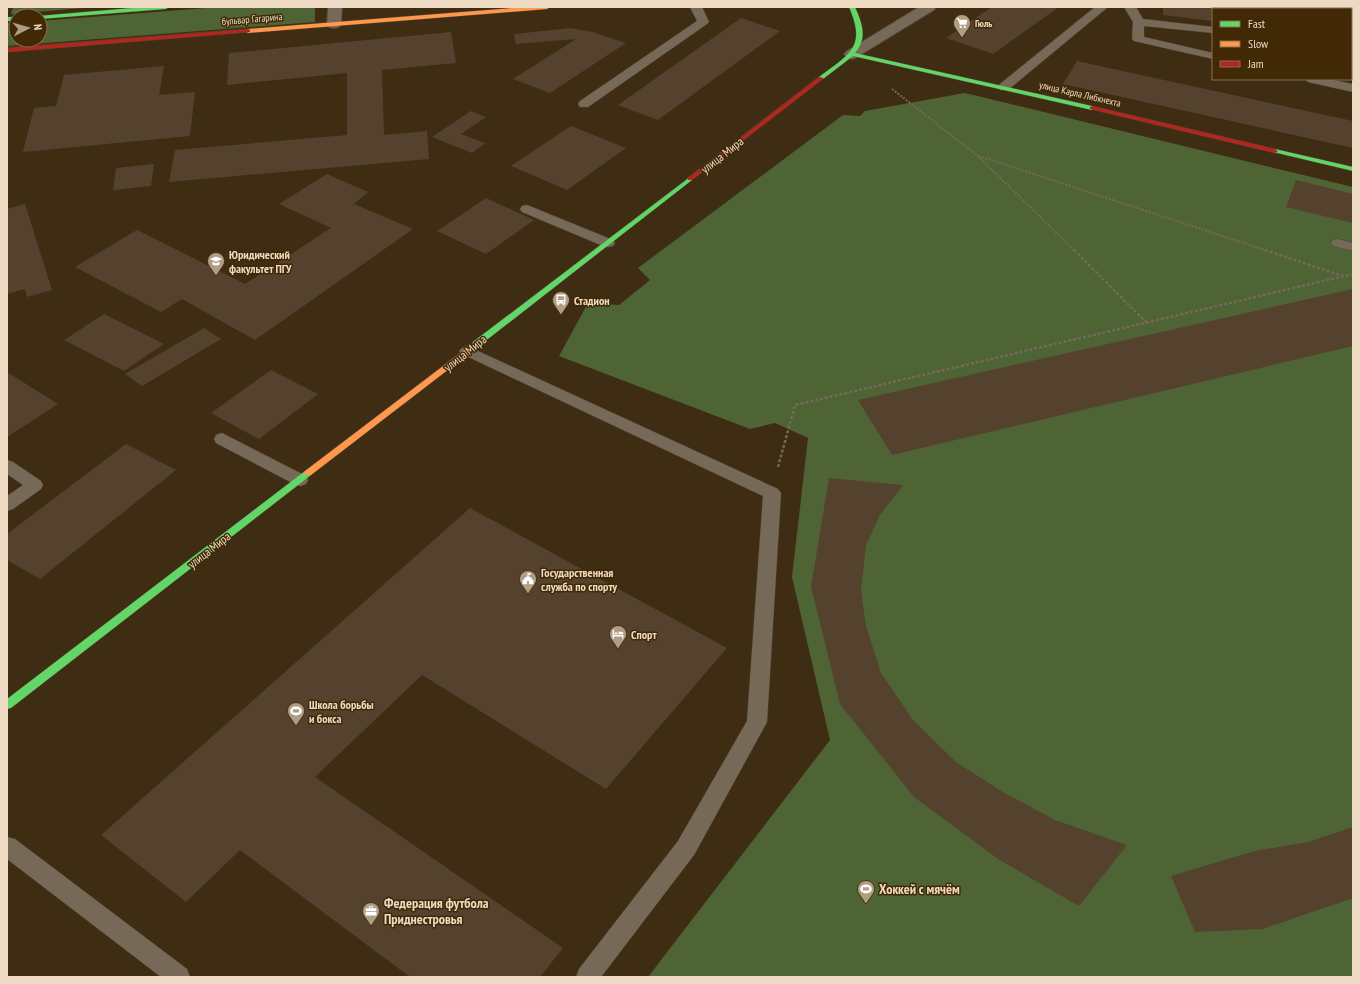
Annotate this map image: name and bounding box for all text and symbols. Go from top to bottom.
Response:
north arrow [8,8,48,48]
legend [1212,8,1352,80]
street label: бульвар Гагарина [221,10,283,28]
supermarket icon: Гюль [952,13,972,38]
text: Fast [1248,16,1266,31]
place label: Гюль [975,17,992,30]
text: N [31,23,45,31]
text: Slow [1248,36,1269,51]
text: Jam [1247,56,1264,71]
street label: улица Карла Либкнехта [1038,78,1122,110]
street label: улица Мира [698,134,747,176]
place label: Юридический факультет ПГУ [229,247,292,276]
school or university icon: Юридический факультет ПГУ [206,251,226,276]
bus stop icon: Стадион [551,290,571,315]
place label: Стадион [574,293,610,308]
street label: улица Мира [441,332,490,374]
street label: улица Мира [185,529,234,571]
place label: Государственная служба по спорту [541,565,617,594]
public building icon: Государственная служба по спорту [518,569,538,594]
hotel icon: Спорт [608,624,628,649]
place label: Спорт [631,627,657,642]
place label: Школа борьбы и бокса [309,697,374,726]
sports icon: Школа борьбы и бокса [286,701,306,726]
sports icon: Хоккей с мячём [856,879,876,904]
place label: Хоккей с мячём [879,880,960,898]
place label: Федерация футбола Приднестровья [384,894,489,928]
office icon: Федерация футбола Приднестровья [361,901,381,926]

